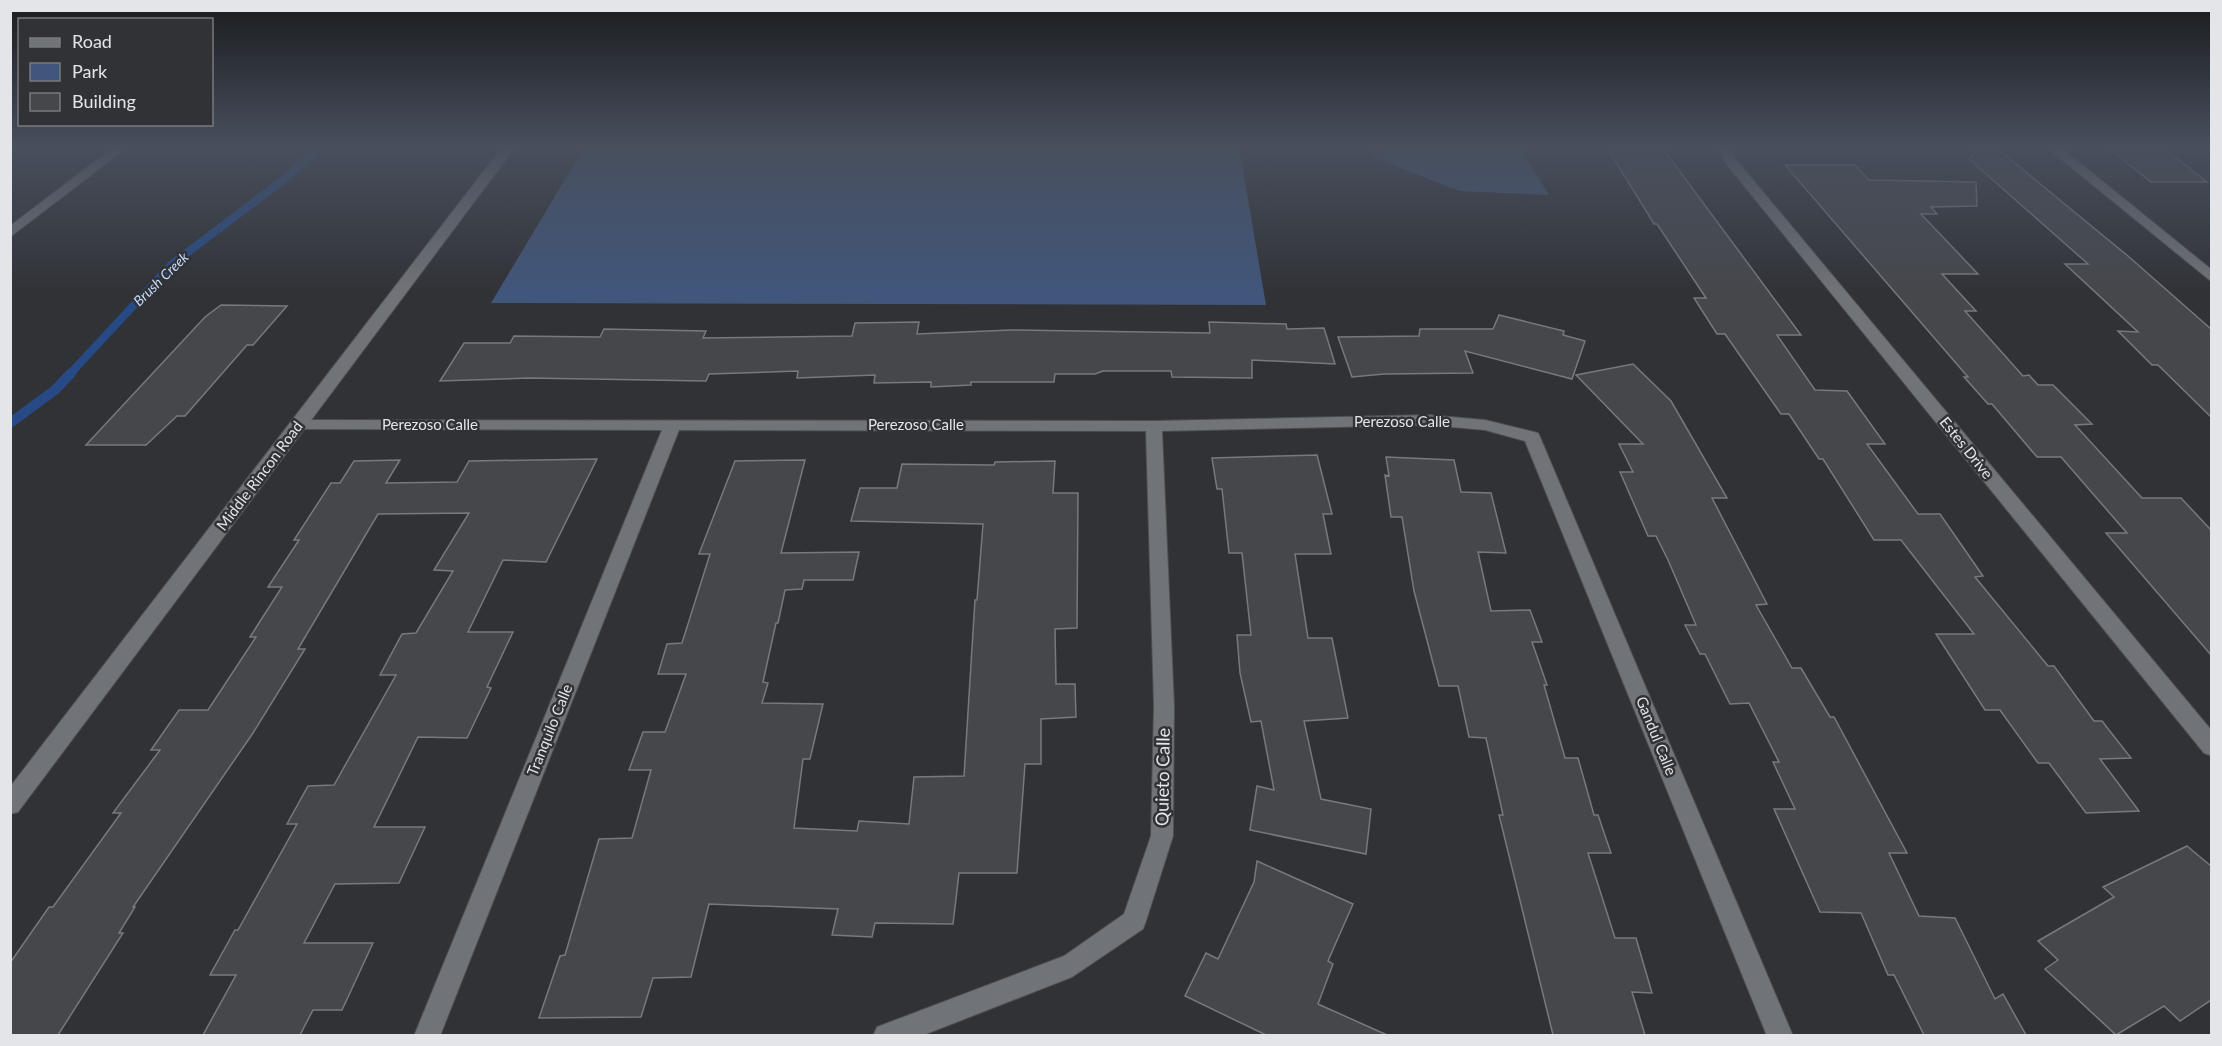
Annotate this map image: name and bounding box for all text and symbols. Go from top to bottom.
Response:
legend [18,18,213,126]
text: Road [72,30,112,52]
text: Park [72,60,108,82]
text: Building [72,90,136,112]
water label: Brush Creek [130,248,192,309]
street label: Perezoso Calle [1354,412,1450,430]
street label: Estes Drive [1936,413,1997,482]
street label: Perezoso Calle [382,415,478,433]
street label: Perezoso Calle [868,415,964,433]
street label: Middle Rincon Road [212,417,306,533]
street label: Tranquilo Calle [523,681,576,778]
street label: Gandul Calle [1633,694,1681,778]
street label: Quieto Calle [1150,728,1174,826]

